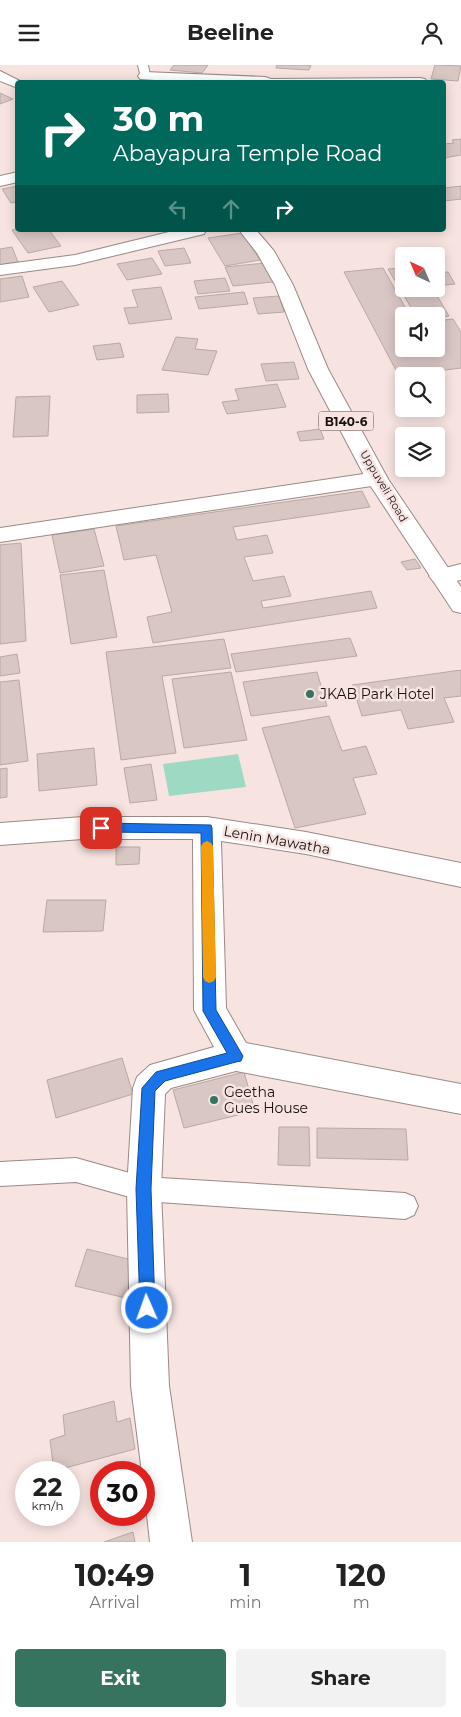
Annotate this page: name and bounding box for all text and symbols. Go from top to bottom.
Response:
icon: menu [15,19,43,47]
text: Beeline [187,19,274,46]
icon: person [418,19,446,47]
text: 30 m [113,97,204,140]
icon: right [30,100,95,165]
text: Abayapura Temple Road [113,140,382,167]
icon: left [164,195,192,223]
icon: ahead [217,195,245,223]
icon: right [270,195,298,223]
north arrow [395,247,445,297]
map controls [395,247,445,477]
button: sound [395,307,445,357]
button: search [395,367,445,417]
road number: B140-6 [318,411,374,431]
button: layers [395,427,445,477]
street label: Uppuveli Road [357,448,411,524]
place label: JKAB Park Hotel [319,685,434,703]
marker: JKAB Park Hotel [304,688,316,700]
pin [80,807,122,849]
icon: arrive [87,814,115,842]
street label: Lenin Mawatha [222,822,332,858]
place label: Geetha Gues House [224,1083,308,1117]
marker: Geetha Gues House [208,1094,220,1106]
position arrow [120,1281,172,1333]
speed limit sign: 30 [90,1461,155,1526]
text: 22 [33,1472,62,1502]
text: km/h [31,1498,64,1513]
text: 10:49 [75,1557,155,1594]
text: 1 [240,1557,251,1594]
text: 120 [336,1557,386,1594]
text: Arrival [89,1593,140,1612]
text: min [229,1593,261,1612]
text: m [353,1593,370,1612]
button: Exit [15,1649,226,1707]
button: Share [236,1649,446,1707]

